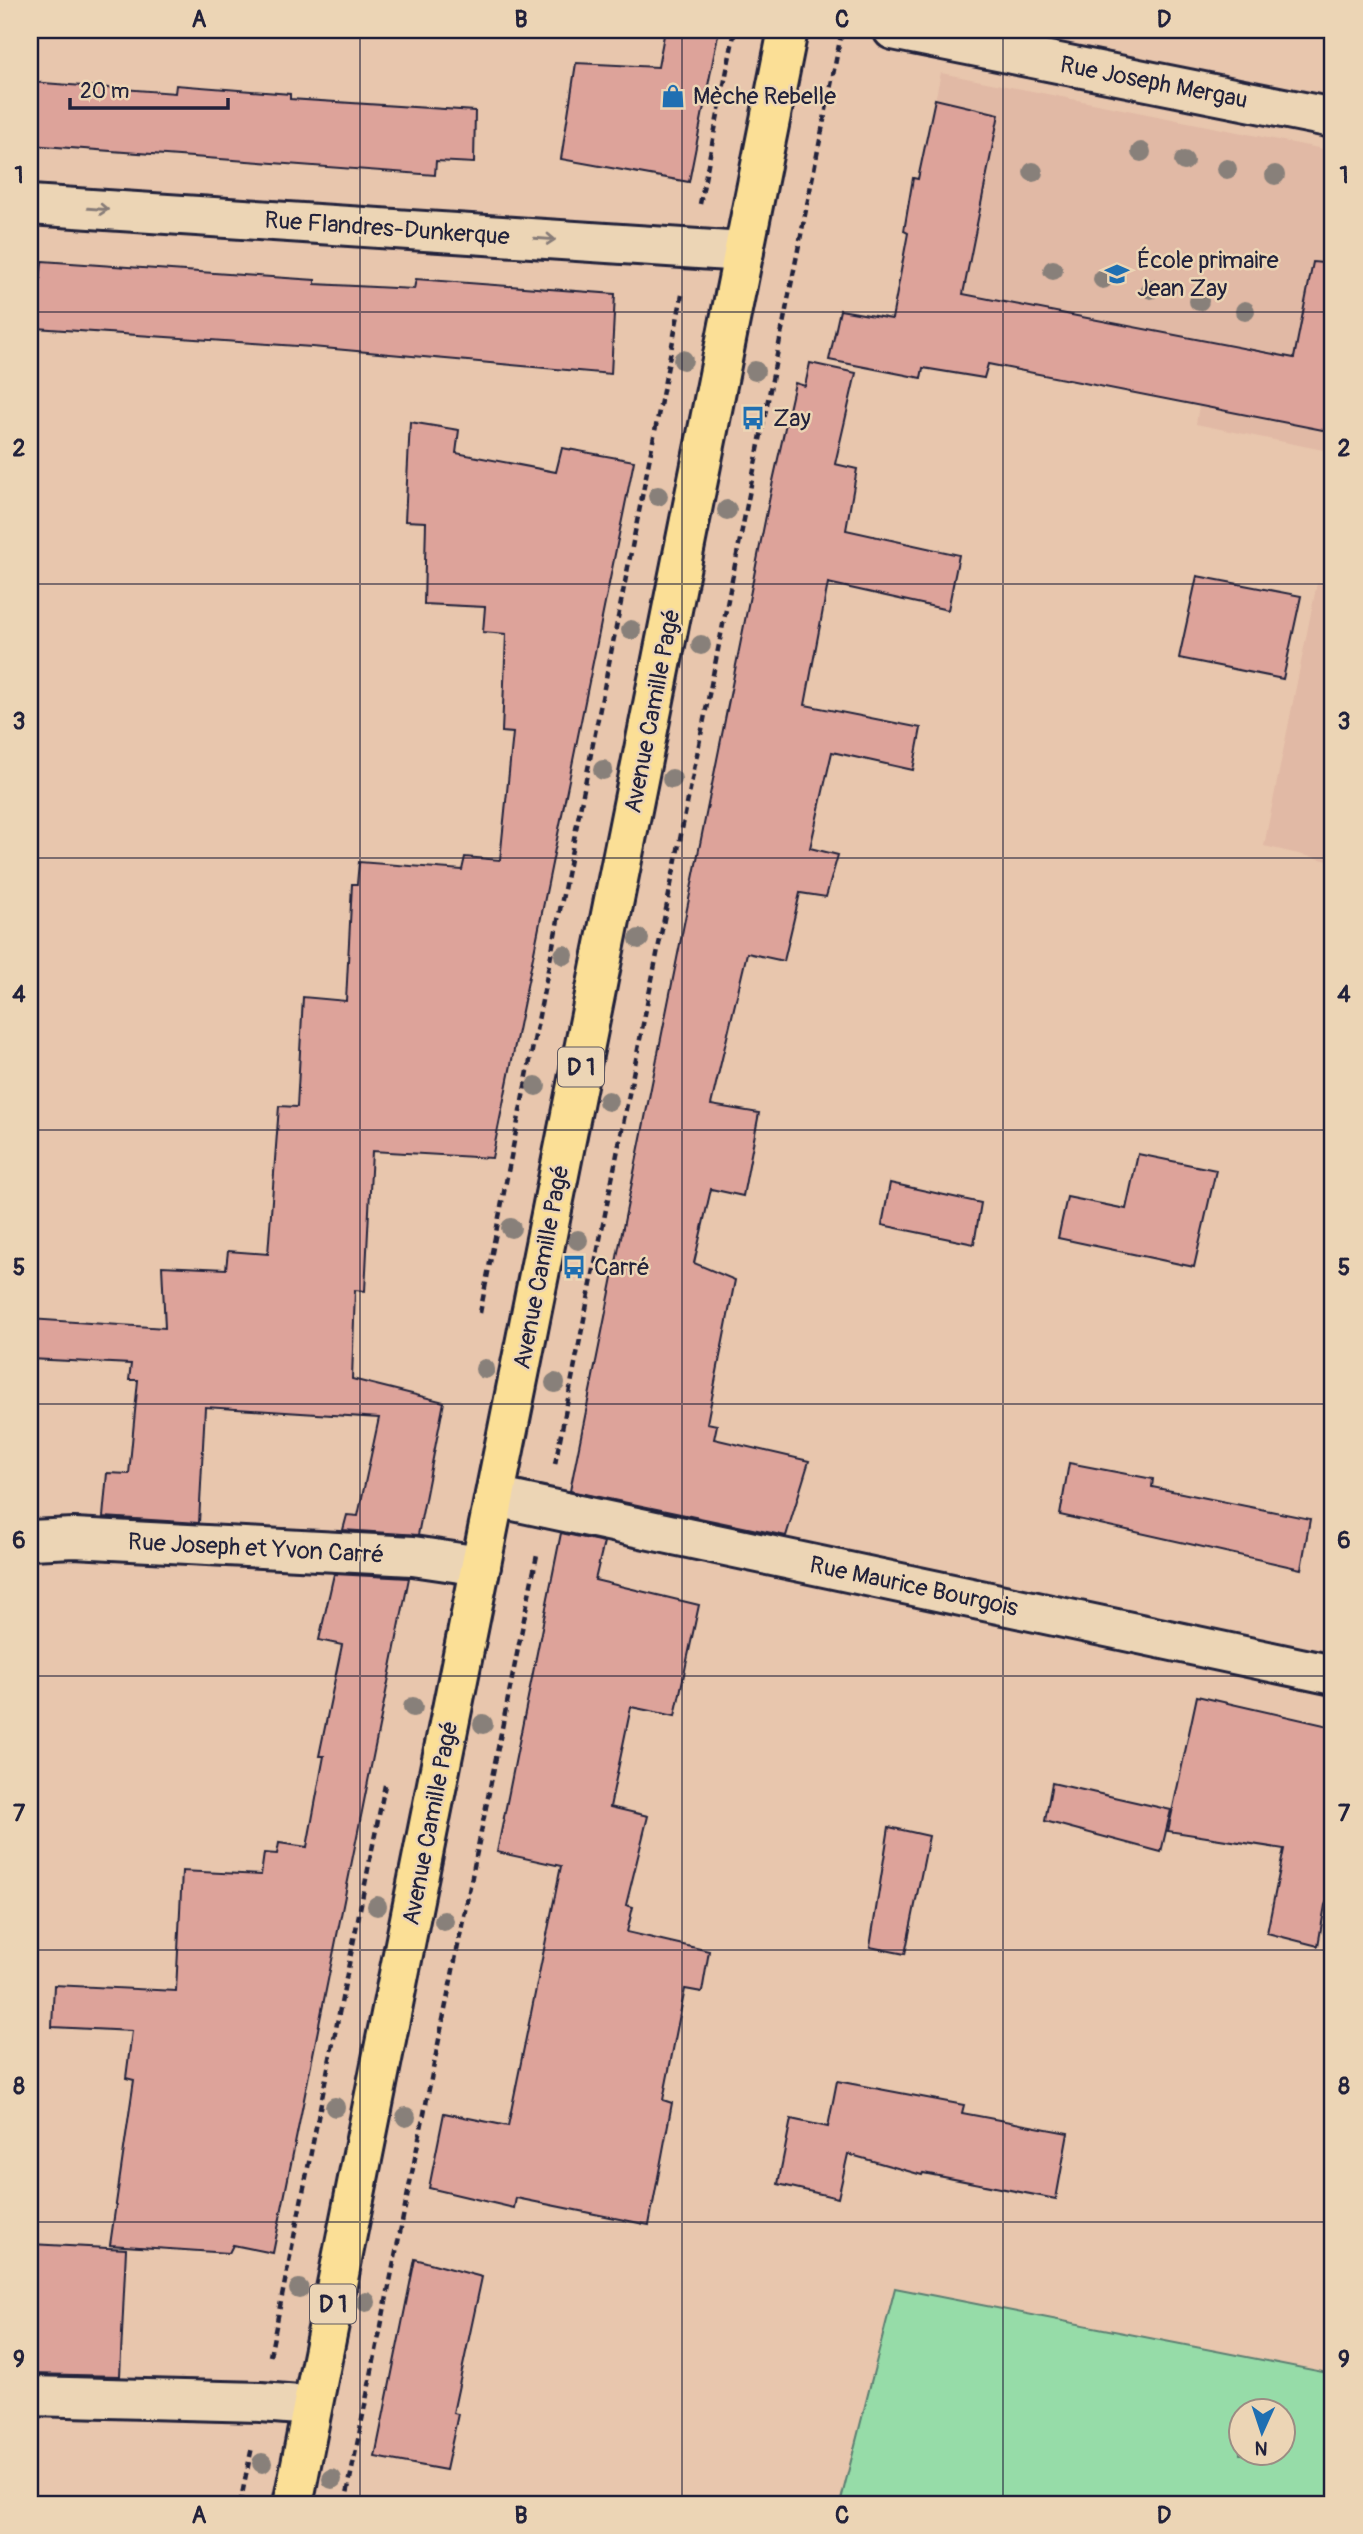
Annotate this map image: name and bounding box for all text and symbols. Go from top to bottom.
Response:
text: A [192,5,207,34]
text: B [514,5,528,34]
text: C [835,5,849,34]
text: D [1157,5,1171,34]
street label: Rue Joseph Mergau [1058,50,1250,115]
scale bar [70,66,228,110]
text: 20 m [80,78,129,105]
shop icon: Mèche Rebelle [659,82,687,110]
place label: Mèche Rebelle [693,82,836,111]
text: 1 [15,161,24,190]
text: 1 [1340,161,1349,190]
one-way arrow [86,203,109,216]
street label: Rue Flandres-Dunkerque [263,205,511,252]
one-way arrow [533,233,556,246]
place label: École primaire Jean Zay [1137,246,1279,303]
school or university icon: École primaire Jean Zay [1103,260,1131,288]
bus stop icon: Zay [739,404,767,432]
place label: Zay [773,404,811,433]
text: 2 [13,434,26,463]
text: 2 [1338,434,1351,463]
street label: Avenue Camille Pagé [618,607,687,816]
text: 3 [13,707,25,736]
text: 3 [1338,707,1350,736]
text: 4 [12,980,26,1009]
text: 4 [1337,980,1351,1009]
road number: D 1 [558,1048,604,1086]
street label: Avenue Camille Pagé [507,1163,576,1372]
text: 5 [13,1253,25,1282]
bus stop icon: Carré [560,1253,588,1281]
place label: Carré [594,1253,650,1282]
text: 5 [1338,1253,1350,1282]
text: 6 [12,1526,26,1555]
text: 6 [1337,1526,1351,1555]
street label: Rue Joseph et Yvon Carré [127,1527,385,1570]
street label: Rue Maurice Bourgois [807,1550,1021,1623]
street label: Avenue Camille Pagé [396,1719,465,1928]
text: 7 [13,1799,26,1828]
text: 7 [1338,1799,1351,1828]
text: 8 [13,2072,25,2101]
text: 8 [1338,2072,1350,2101]
road number: D 1 [310,2284,356,2324]
text: 9 [13,2345,25,2374]
text: 9 [1338,2345,1350,2374]
north arrow [1226,2398,1296,2468]
text: N [1254,2436,1268,2460]
text: A [192,2501,207,2530]
text: B [514,2501,528,2530]
text: C [835,2501,849,2530]
text: D [1157,2501,1171,2530]

